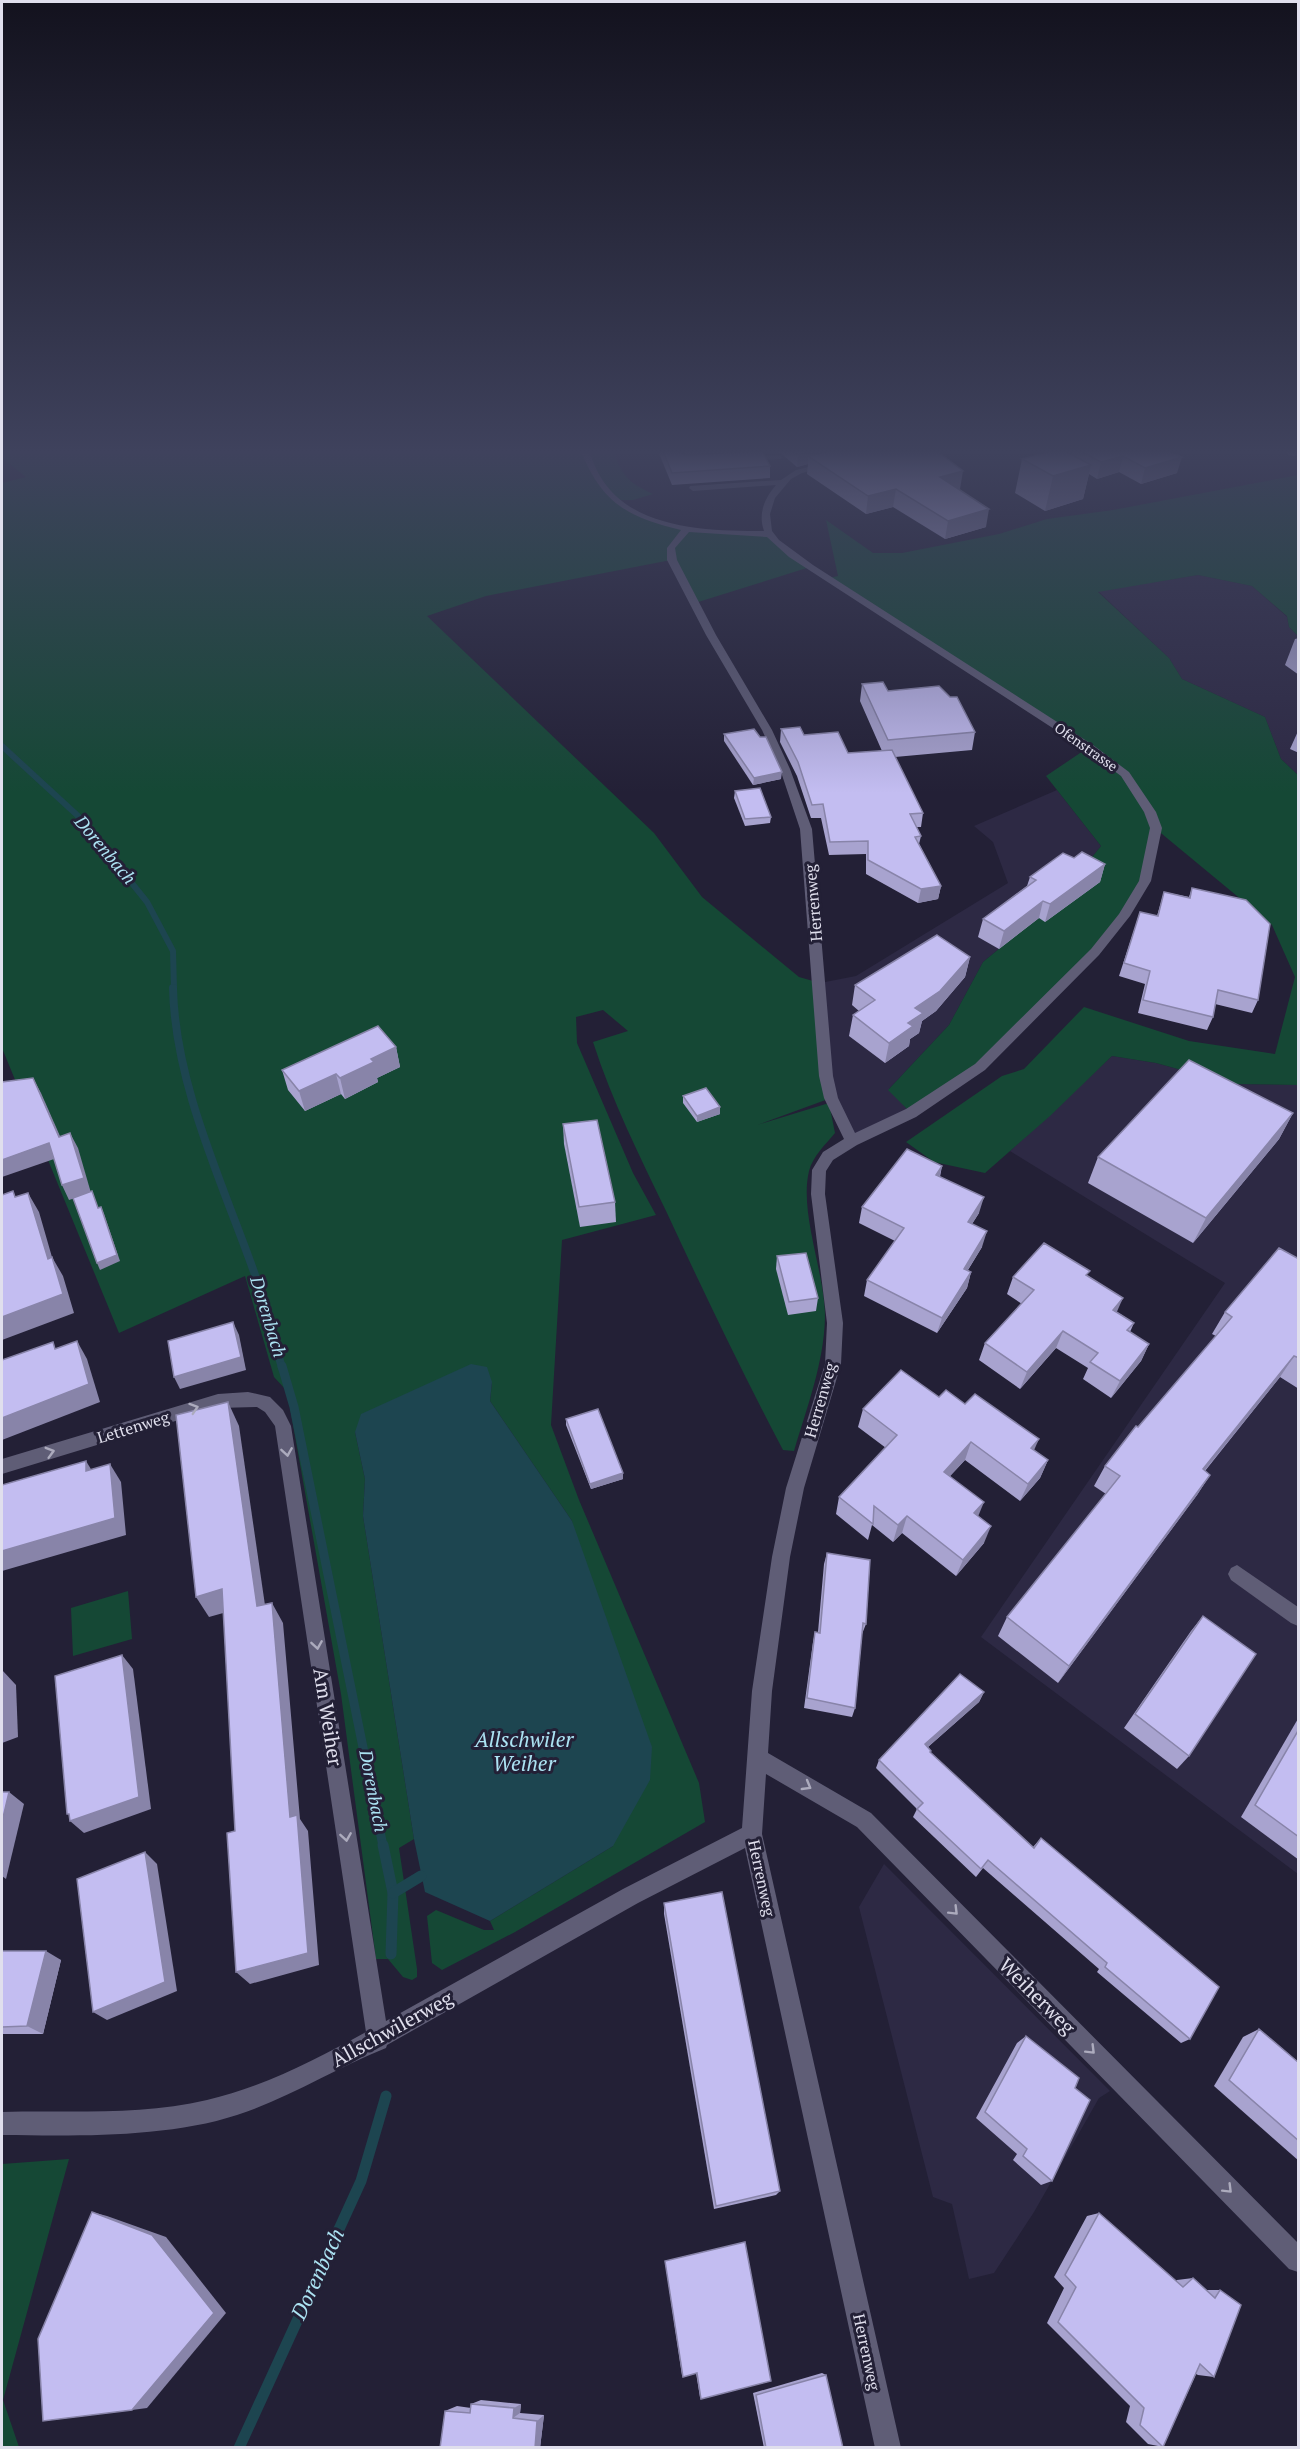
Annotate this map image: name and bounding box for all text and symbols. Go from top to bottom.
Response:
street label: Ofenstrasse [1051,718,1122,775]
water label: Dorenbach [69,809,142,889]
street label: Herrenweg [799,863,827,943]
water label: Dorenbach [245,1272,293,1360]
street label: Herrenweg [799,1359,841,1440]
one-way arrow [188,1403,199,1416]
street label: Lettenweg [94,1405,172,1448]
one-way arrow [44,1447,55,1459]
one-way arrow [281,1447,293,1457]
one-way arrow [310,1640,322,1649]
street label: Am Weiher [307,1666,350,1768]
water label: Allschwiler Weiher [473,1725,574,1777]
water label: Dorenbach [354,1747,394,1834]
one-way arrow [801,1779,811,1791]
one-way arrow [340,1833,352,1842]
street label: Herrenweg [743,1838,781,1919]
one-way arrow [947,1904,958,1915]
street label: Weiherweg [993,1951,1082,2040]
street label: Allschwilerweg [326,1984,458,2073]
one-way arrow [1084,2043,1095,2054]
one-way arrow [1221,2182,1232,2193]
water label: Dorenbach [283,2224,350,2325]
street label: Herrenweg [848,2312,886,2393]

